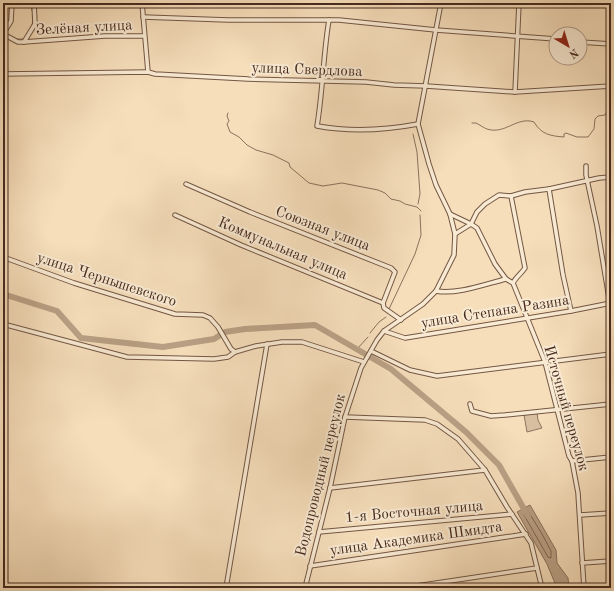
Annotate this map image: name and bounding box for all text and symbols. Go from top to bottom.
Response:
street label: Зелёная улица [35,18,133,39]
north arrow [548,26,588,66]
text: N [566,46,580,60]
street label: улица Свердлова [251,61,363,80]
street label: Союзная улица [273,204,372,255]
street label: Коммунальная улица [216,215,350,284]
street label: улица Чернышевского [35,251,178,310]
street label: улица Степана Разина [420,293,571,332]
street label: Источный переулок [540,344,591,473]
street label: Водопроводный переулок [294,392,349,558]
street label: 1-я Восточная улица [344,499,484,526]
street label: улица Академика Шмидта [329,520,504,559]

